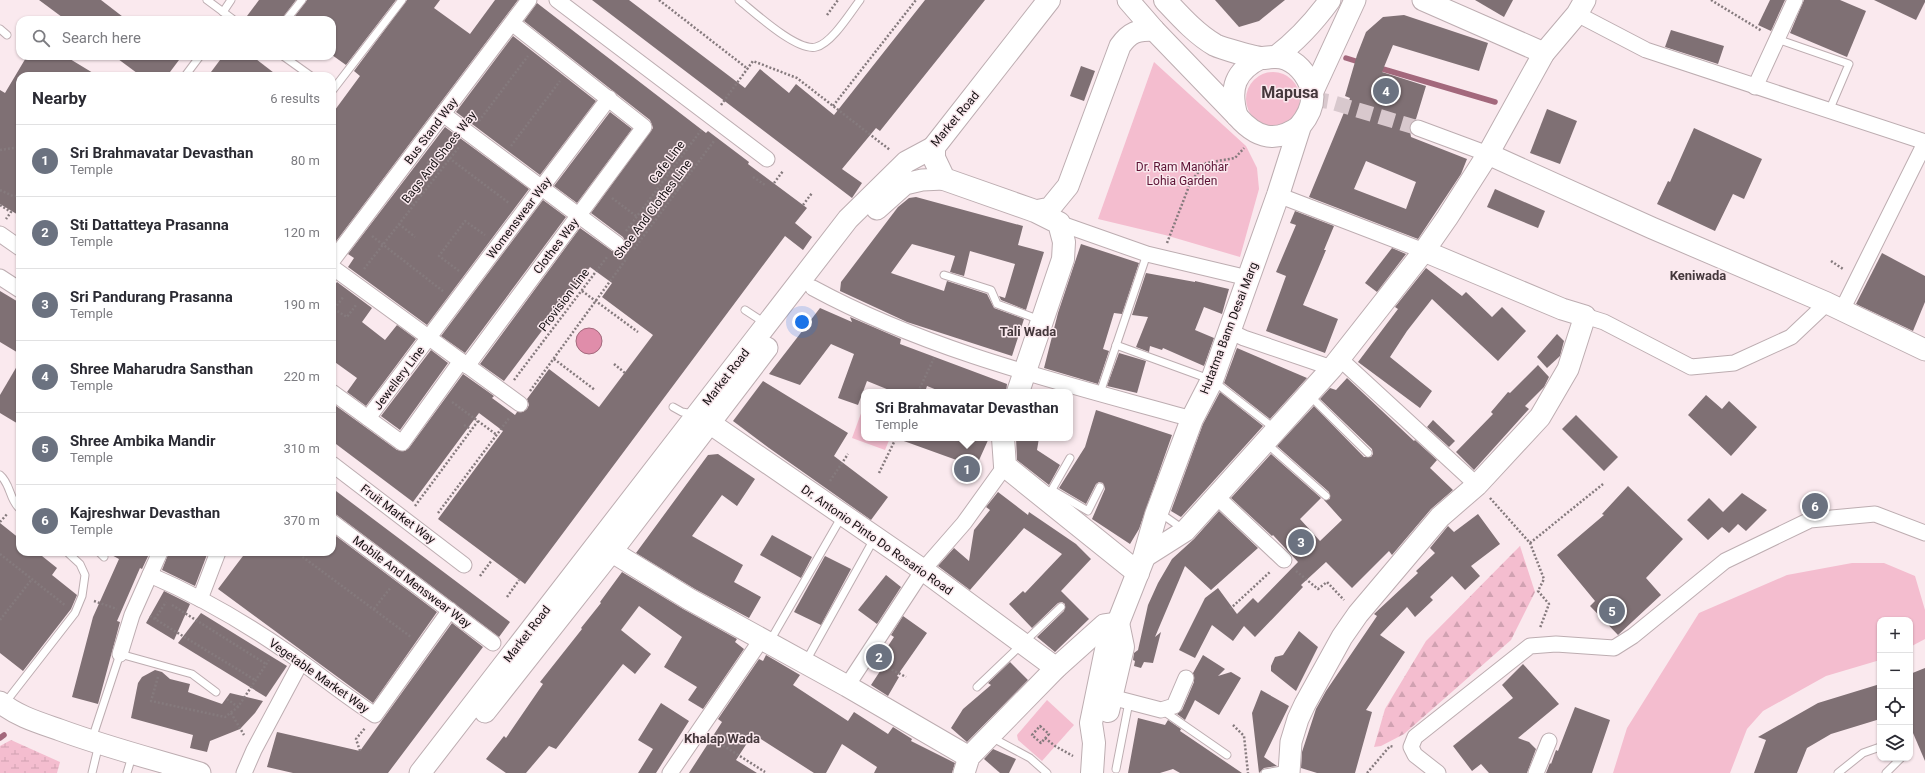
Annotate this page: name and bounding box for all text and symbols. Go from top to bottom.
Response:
search box [16,16,336,60]
icon: search [30,27,52,49]
text: Search here [62,29,141,47]
pin: 4 [1373,76,1399,106]
district label: Mapusa [1261,83,1319,102]
text: Nearby [32,88,87,108]
street label: Market Road [928,89,982,149]
text: 6 results [270,91,320,106]
street label: Bus Stand Way [401,95,461,167]
street label: Bags And Shoes Way [399,108,479,206]
street label: Cafe Line [646,138,688,186]
text: Sri Brahmavatar Devasthan [70,144,253,162]
text: 1 [41,153,49,168]
text: 80 m [291,153,320,168]
street label: Shoe And Clothes Line [611,157,695,261]
park label: Dr. Ram Manohar Lohia Garden [1136,160,1228,188]
text: Temple [70,162,113,177]
street label: Womenswear Way [484,174,554,262]
street label: Clothes Way [530,215,582,277]
text: Sti Dattatteya Prasanna [70,216,229,234]
text: 2 [41,225,49,240]
text: 120 m [283,225,320,240]
text: Temple [70,234,113,249]
street label: Hutatma Bann Desai Marg [1197,260,1261,396]
street label: Provision Line [536,266,592,334]
district label: Keniwada [1670,268,1726,283]
text: Sri Pandurang Prasanna [70,288,233,306]
text: 3 [41,297,49,312]
text: 190 m [283,297,320,312]
text: Temple [70,306,113,321]
your location [792,312,812,332]
district label: Tali Wada [1000,324,1056,339]
street label: Jewellery Line [371,344,427,412]
street label: Market Road [700,346,752,408]
text: Shree Maharudra Sansthan [70,360,253,378]
text: 4 [41,369,49,384]
text: 220 m [283,369,320,384]
text: Temple [70,378,113,393]
popup [861,389,1073,441]
text: Sri Brahmavatar Devasthan [875,399,1059,417]
text: Temple [875,417,918,432]
text: Shree Ambika Mandir [70,432,215,450]
text: 5 [41,441,49,456]
text: 310 m [283,441,320,456]
text: Temple [70,450,113,465]
pin: 1 [954,454,980,484]
street label: Fruit Market Way [358,481,438,547]
street label: Dr. Antonio Pinto Do Rosario Road [799,482,955,598]
pin: 6 [1802,491,1828,521]
text: Kajreshwar Devasthan [70,504,220,522]
text: 6 [41,513,49,528]
text: 370 m [283,513,320,528]
text: Temple [70,522,113,537]
pin: 3 [1288,527,1314,557]
street label: Mobile And Menswear Way [350,533,474,631]
pin: 5 [1599,596,1625,626]
street label: Market Road [501,603,553,665]
map controls [1877,617,1913,761]
button: + [1877,617,1913,653]
street label: Vegetable Market Way [266,636,372,716]
pin: 2 [866,642,892,672]
button: − [1877,653,1913,689]
button: locate [1877,689,1913,725]
button: layers [1877,725,1913,761]
district label: Khalap Wada [684,731,760,746]

